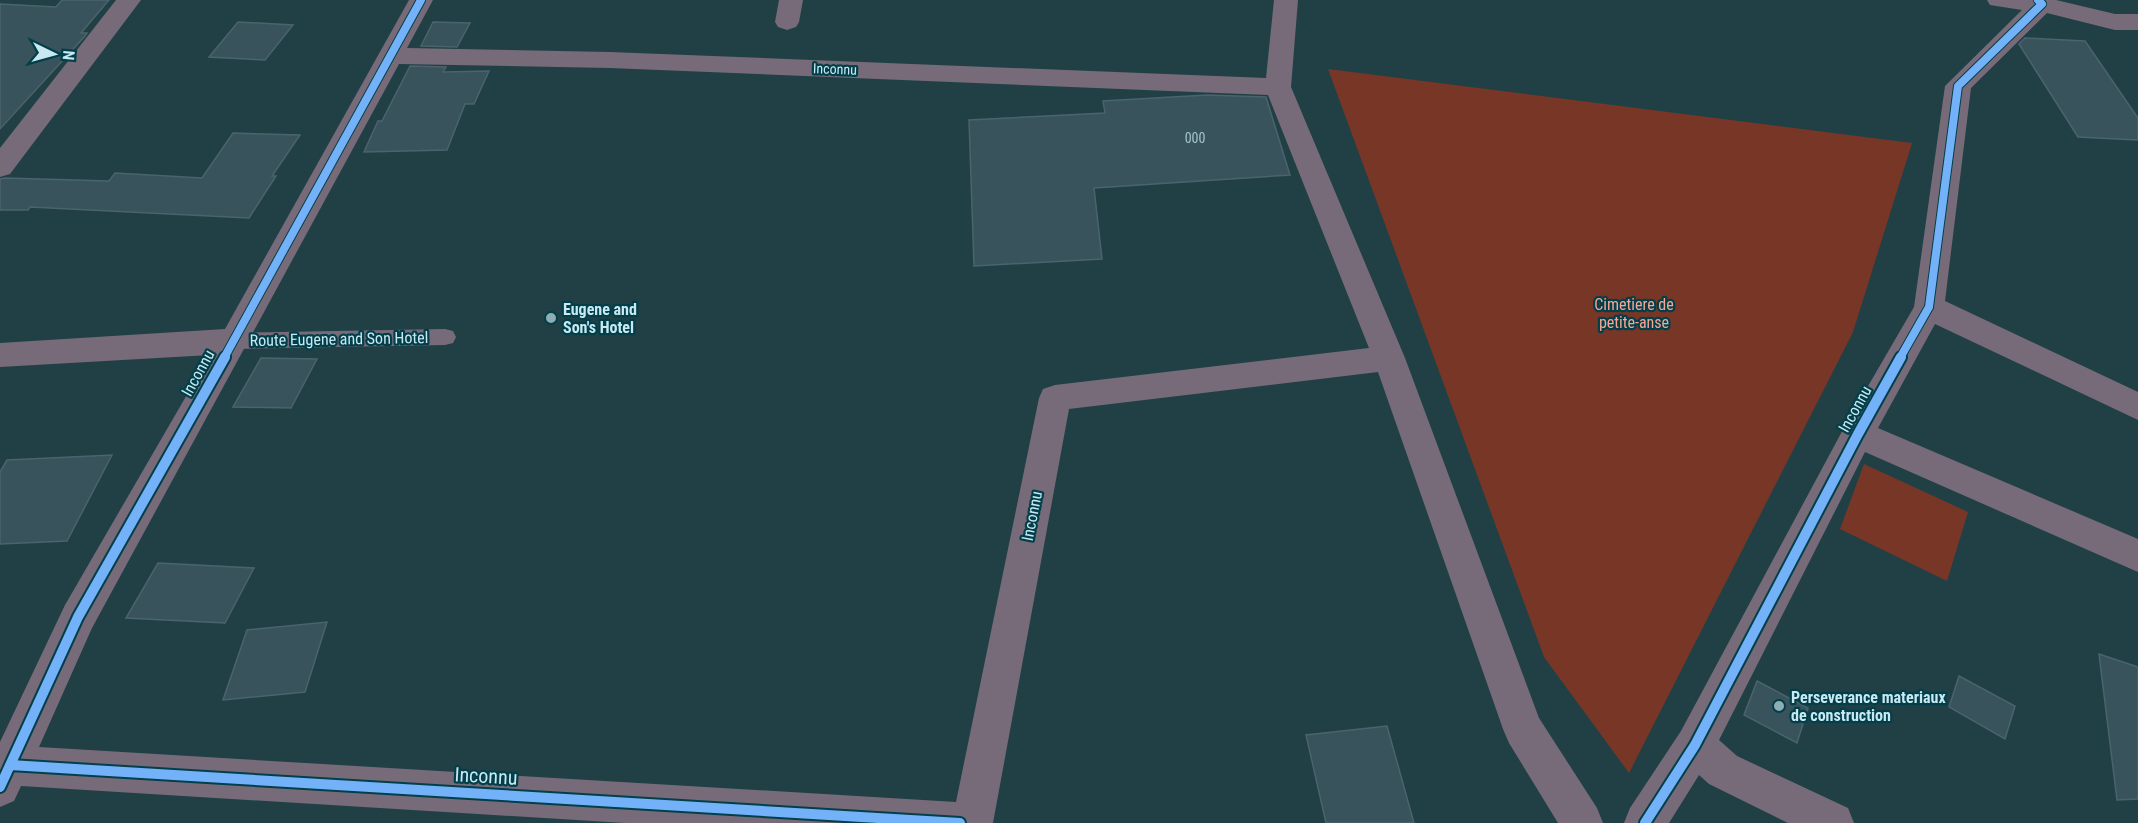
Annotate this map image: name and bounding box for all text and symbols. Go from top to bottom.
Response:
north arrow [24,24,84,84]
text: N [59,50,78,61]
street label: Inconnu [813,60,857,78]
house number: 000 [1185,130,1205,146]
park label: Cimetiere de petite-anse [1594,295,1674,332]
place label: Eugene and Son's Hotel [563,300,637,337]
marker: Eugene and Son's Hotel [544,311,558,325]
street label: Route Eugene and Son Hotel [250,328,428,350]
street label: Inconnu [177,346,219,400]
street label: Inconnu [1834,382,1876,436]
street label: Inconnu [1018,489,1046,543]
place label: Perseverance materiaux de construction [1791,688,1946,725]
marker: Perseverance materiaux de construction [1772,699,1786,713]
street label: Inconnu [454,762,518,790]

